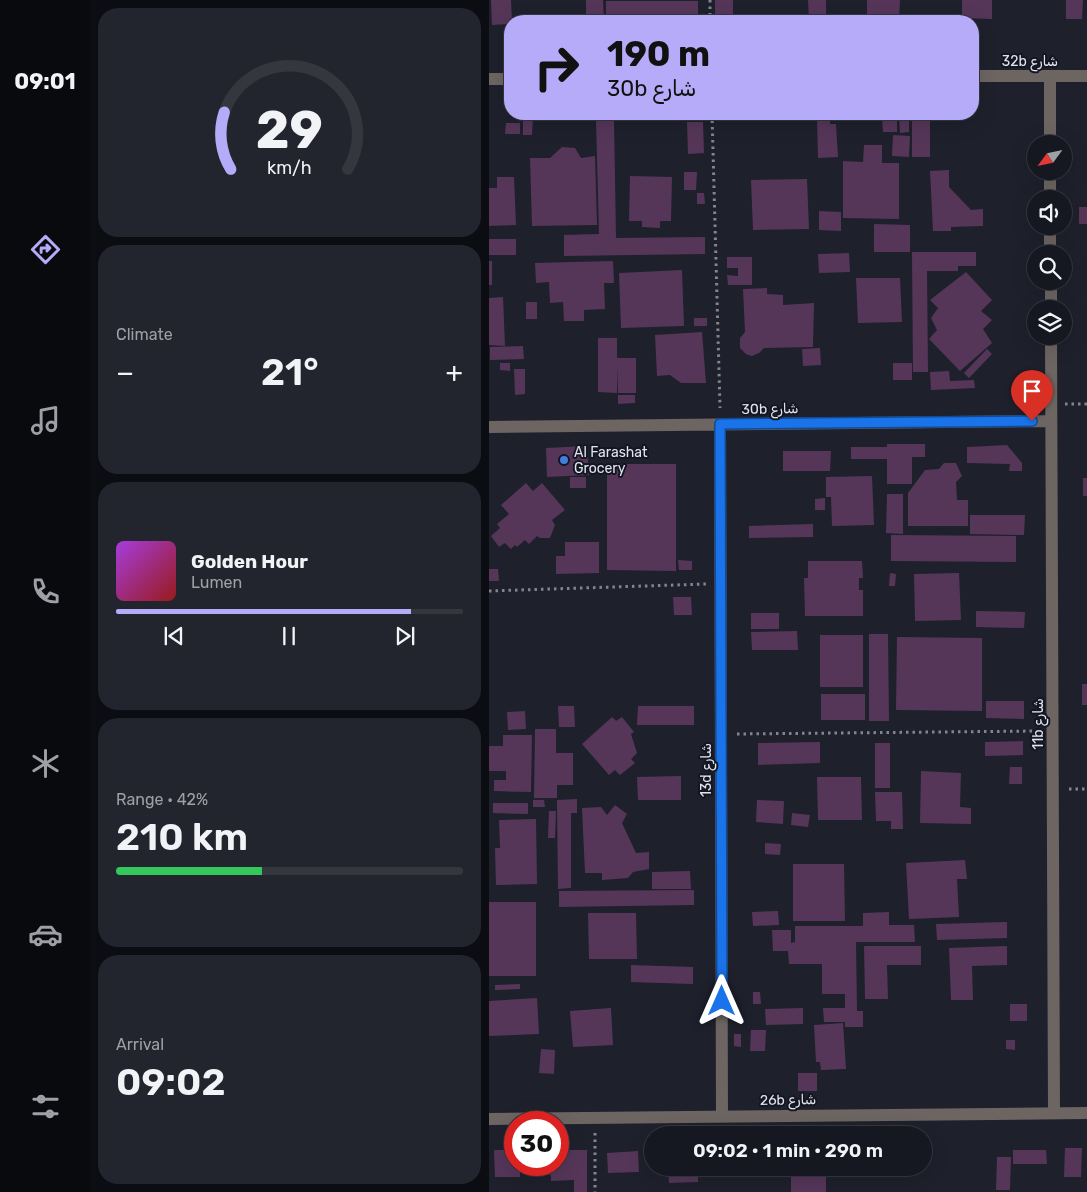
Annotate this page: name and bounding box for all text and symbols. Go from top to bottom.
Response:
text: 190 m [607,33,710,75]
icon: right [524,35,589,100]
street label: 32b شارع [1002,53,1058,72]
text: 09:01 [14,68,76,95]
text: 30b شارع [607,75,697,102]
text: 29 [256,99,323,161]
north arrow [1027,135,1071,180]
map controls [1027,135,1072,345]
text: km/h [267,157,312,178]
button: sound [1027,190,1072,235]
icon: directions [28,232,63,267]
button: search [1027,245,1072,290]
button: layers [1027,300,1072,345]
text: Climate [116,325,173,344]
text: 21° [261,349,319,395]
text: − [116,356,134,389]
text: + [446,356,463,389]
pin [1011,370,1053,421]
icon: arrive [1018,377,1046,405]
street label: 30b شارع [741,400,799,420]
icon: music [28,403,63,438]
place label: Al Farashat Grocery [574,444,648,477]
marker: Al Farashat Grocery [558,454,570,466]
text: Golden Hour [191,550,308,573]
text: Lumen [191,573,242,592]
icon: phone [28,574,63,609]
icon: previous [160,622,188,650]
icon: pause [275,622,303,650]
icon: next [391,622,419,650]
street label: 11b شارع [1030,698,1049,750]
street label: 13d شارع [698,743,717,797]
icon: climate [28,746,63,781]
text: Range · 42% [116,790,208,809]
text: 210 km [116,814,248,860]
icon: car [28,917,63,952]
position arrow [695,974,747,1026]
text: Arrival [116,1035,164,1054]
text: 09:02 [116,1059,226,1105]
icon: filters [28,1089,63,1124]
street label: 26b شارع [760,1091,816,1111]
speed limit sign: 30 [504,1111,569,1176]
text: 09:02 · 1 min · 290 m [693,1139,883,1162]

